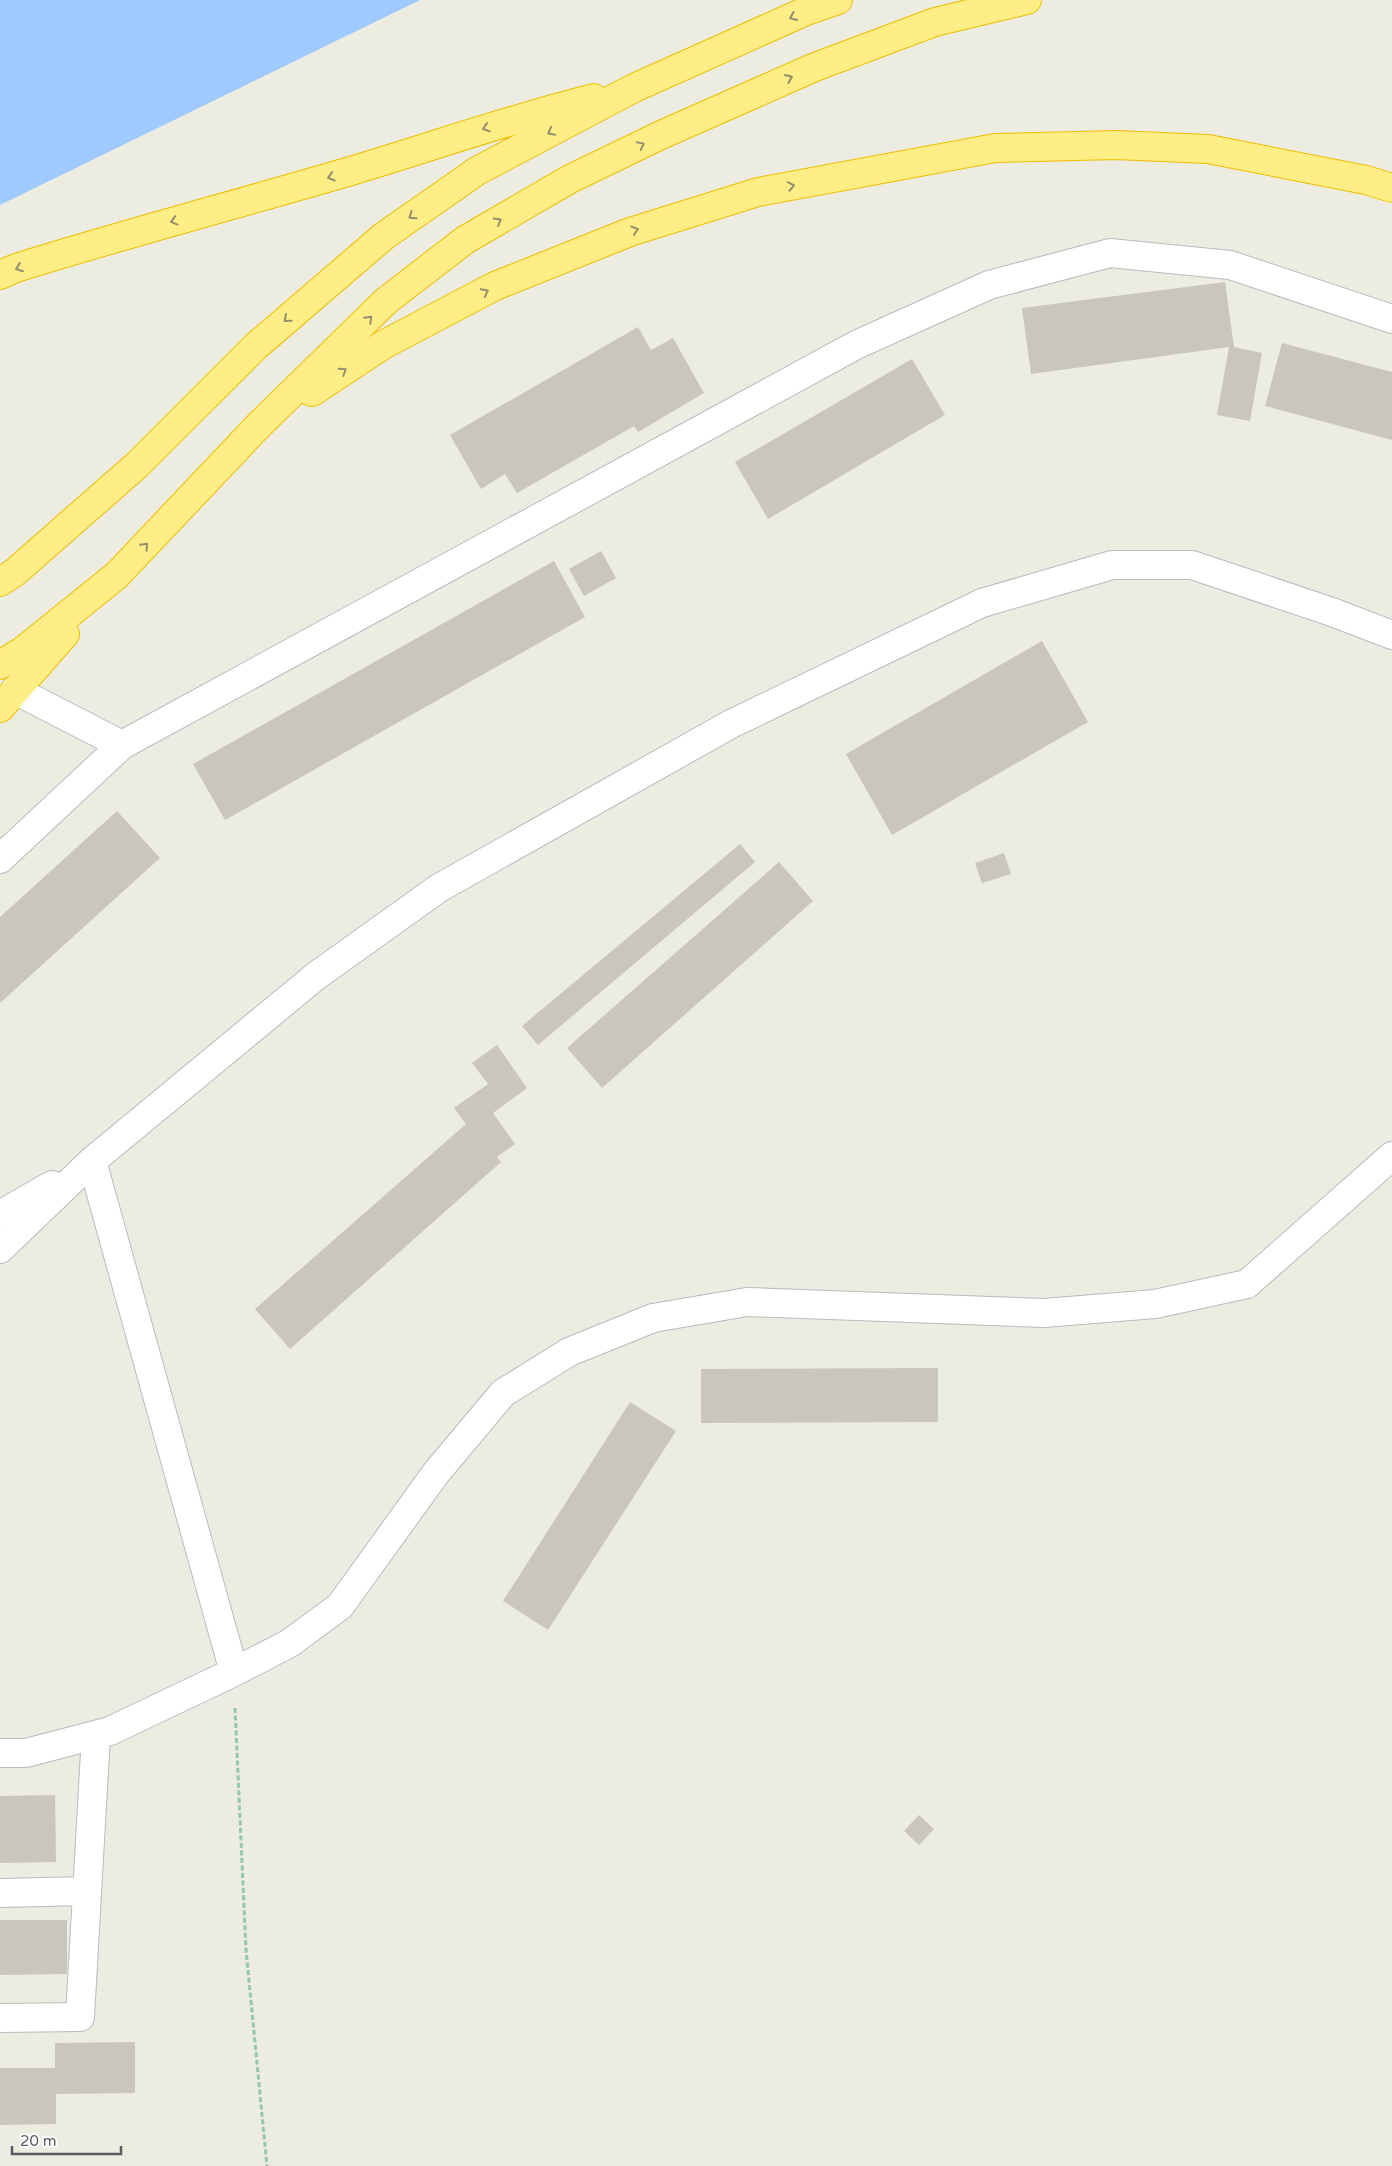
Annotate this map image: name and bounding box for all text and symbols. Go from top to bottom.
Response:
one-way arrow [789,11,798,22]
one-way arrow [784,74,793,84]
one-way arrow [482,123,491,133]
one-way arrow [547,126,556,136]
one-way arrow [636,140,645,151]
one-way arrow [327,171,335,181]
one-way arrow [787,181,796,191]
one-way arrow [409,210,418,219]
one-way arrow [171,215,179,225]
one-way arrow [492,217,501,227]
one-way arrow [631,226,639,236]
one-way arrow [15,262,24,272]
one-way arrow [480,288,489,298]
one-way arrow [284,313,293,322]
one-way arrow [363,316,372,325]
one-way arrow [338,368,347,378]
one-way arrow [139,542,148,551]
scale bar [12,2124,121,2156]
text: 20 m [20,2132,57,2150]

